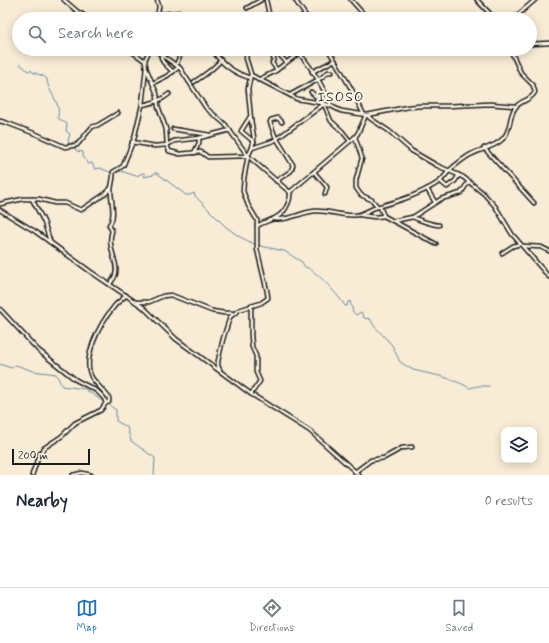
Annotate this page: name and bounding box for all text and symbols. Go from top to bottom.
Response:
search box [12,12,537,56]
icon: search [26,23,48,45]
text: Search here [58,24,134,44]
district label: ISOSO [318,88,364,106]
map controls [501,427,537,463]
button: layers [501,427,537,463]
scale bar [12,447,90,466]
text: 200 m [18,449,48,463]
text: Nearby [16,490,68,512]
text: 0 results [485,493,533,510]
tab: Map [76,597,98,635]
tab: Directions [249,597,294,635]
tab: Saved [446,597,473,635]

